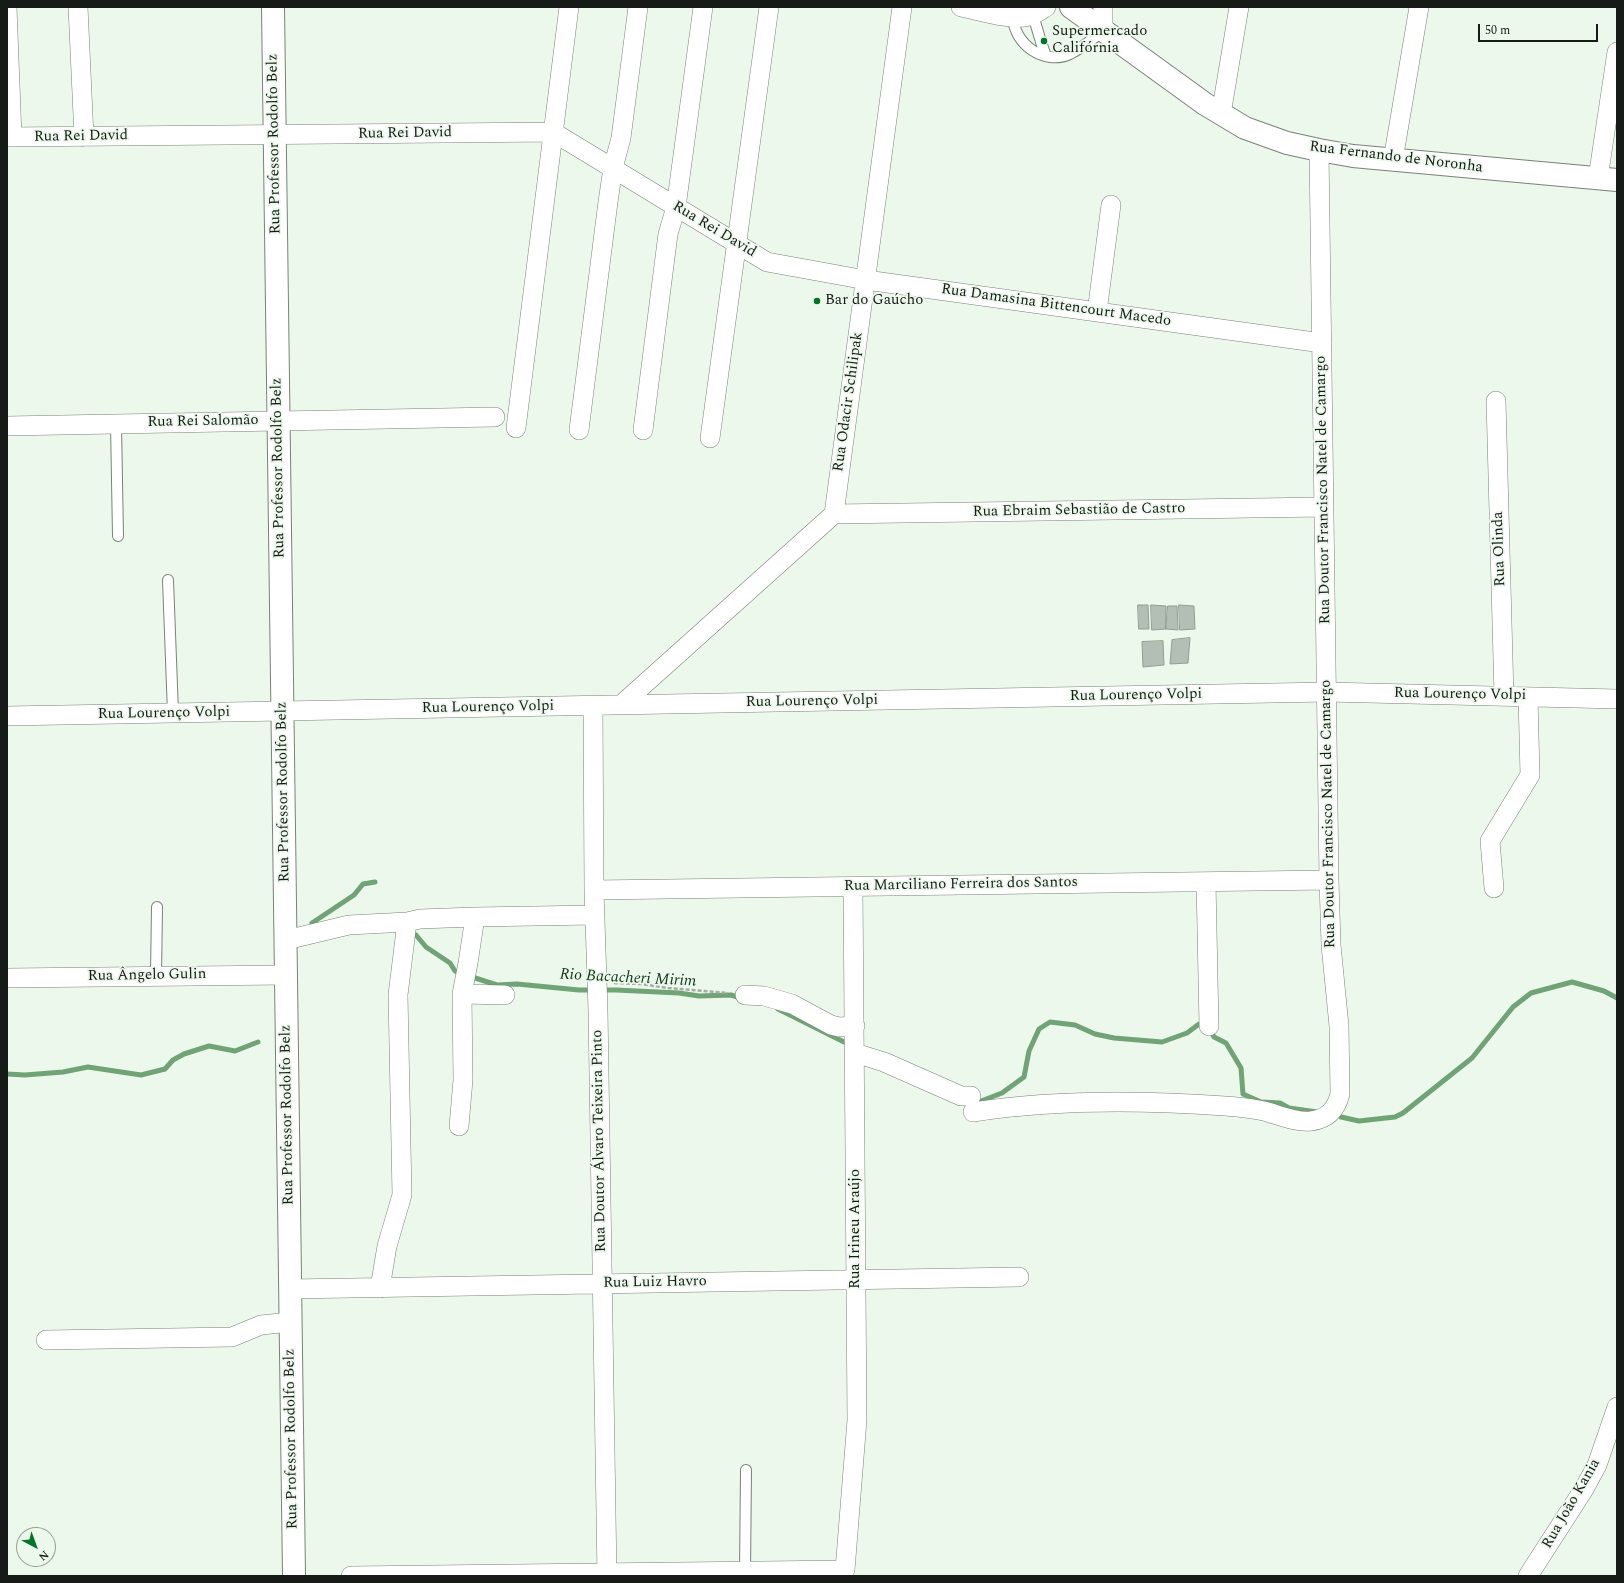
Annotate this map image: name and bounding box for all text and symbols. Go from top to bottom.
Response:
scale bar [1480,16,1600,42]
text: 50 m [1485,21,1510,40]
place label: Supermercado Califórnia [1052,23,1147,58]
marker: Supermercado Califórnia [1039,36,1049,46]
street label: Rua Professor Rodolfo Belz [264,53,286,235]
street label: Rua Rei David [358,124,452,144]
street label: Rua Rei David [34,127,128,147]
street label: Rua Fernando de Noronha [1308,138,1484,178]
street label: Rua Rei David [669,198,759,262]
street label: Rua Damasina Bittencourt Macedo [940,281,1172,331]
place label: Bar do Gaúcho [825,292,923,310]
marker: Bar do Gaúcho [812,296,822,306]
street label: Rua Odacir Schilipak [830,331,868,473]
street label: Rua Doutor Francisco Natel de Camargo [1313,355,1335,625]
street label: Rua Professor Rodolfo Belz [268,377,290,559]
street label: Rua Rei Salomão [147,412,259,432]
street label: Rua Ebraim Sebastião de Castro [973,500,1185,522]
street label: Rua Olinda [1490,511,1510,587]
street label: Rua Doutor Francisco Natel de Camargo [1318,679,1340,949]
street label: Rua Lourenço Volpi [1394,685,1526,705]
street label: Rua Lourenço Volpi [1070,686,1202,706]
street label: Rua Lourenço Volpi [746,692,878,712]
street label: Rua Lourenço Volpi [422,698,554,718]
street label: Rua Professor Rodolfo Belz [273,701,295,883]
street label: Rua Lourenço Volpi [98,704,230,724]
street label: Rua Marciliano Ferreira dos Santos [844,874,1078,896]
street label: Rua Ângelo Gulin [88,966,206,986]
water label: Rio Bacacheri Mirim [559,966,697,992]
street label: Rua Professor Rodolfo Belz [277,1024,299,1206]
street label: Rua Doutor Álvaro Teixeira Pinto [589,1030,611,1252]
street label: Rua Irineu Araújo [847,1169,865,1289]
street label: Rua Luiz Havro [603,1273,707,1293]
street label: Rua Professor Rodolfo Belz [281,1348,303,1530]
street label: Rua João Kania [1539,1456,1605,1552]
north arrow [16,1527,56,1567]
text: N [35,1546,53,1565]

